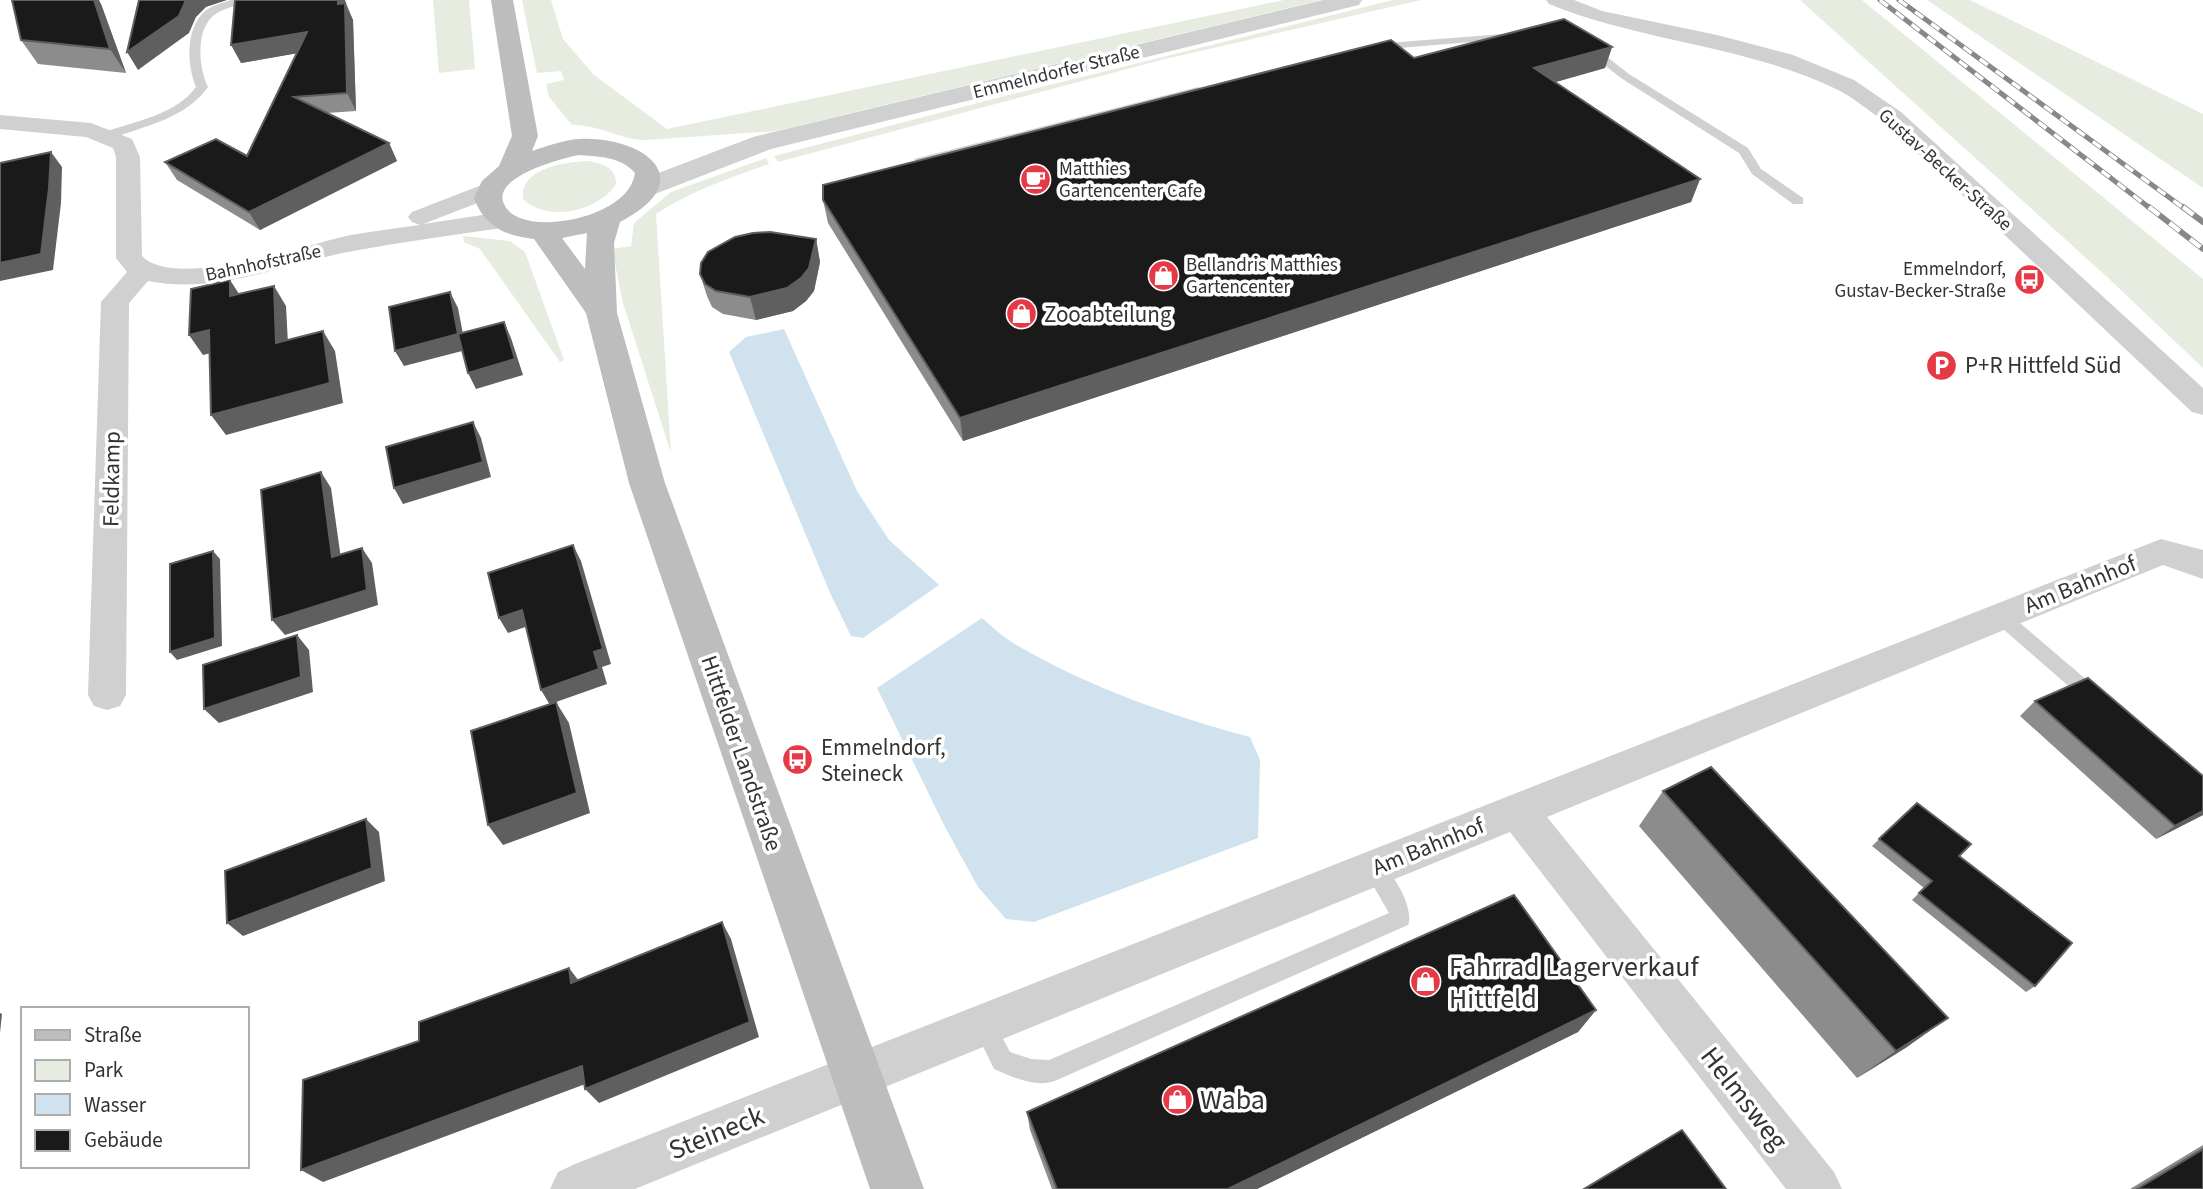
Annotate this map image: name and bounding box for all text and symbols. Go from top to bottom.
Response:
street label: Emmelndorfer Straße [970,39,1143,106]
street label: Gustav-Becker-Straße [1872,103,2018,238]
place label: Matthies Gartencenter Cafe [1059,156,1202,205]
cafe icon: Matthies Gartencenter Cafe [1019,162,1053,196]
street label: Bahnhofstraße [203,238,324,289]
place label: Bellandris Matthies Gartencenter [1186,252,1338,301]
place label: Emmelndorf, Gustav-Becker-Straße [1834,256,2006,305]
shop icon: Bellandris Matthies Gartencenter [1146,258,1180,292]
bus stop icon: Emmelndorf, Gustav-Becker-Straße [2012,262,2046,296]
shop icon: Zooabteilung [1004,297,1038,331]
place label: Zooabteilung [1044,298,1172,331]
parking icon: P+R Hittfeld Süd [1925,348,1959,382]
place label: P+R Hittfeld Süd [1965,349,2121,382]
street label: Feldkamp [94,431,129,527]
street label: Am Bahnhof [2019,547,2142,622]
street label: Hittfelder Landstraße [693,651,790,855]
place label: Emmelndorf, Steineck [821,731,946,790]
bus stop icon: Emmelndorf, Steineck [781,743,815,777]
street label: Am Bahnhof [1367,809,1490,884]
place label: Fahrrad Lagerverkauf Hittfeld [1449,947,1700,1019]
shop icon: Fahrrad Lagerverkauf Hittfeld [1409,965,1443,999]
legend [21,1007,248,1168]
text: Straße [84,1020,142,1050]
street label: Helmsweg [1691,1038,1798,1159]
text: Park [84,1055,124,1085]
place label: Waba [1200,1080,1265,1120]
shop icon: Waba [1160,1082,1194,1116]
text: Wasser [84,1090,147,1120]
street label: Steineck [663,1096,770,1170]
text: Gebäude [84,1125,163,1155]

